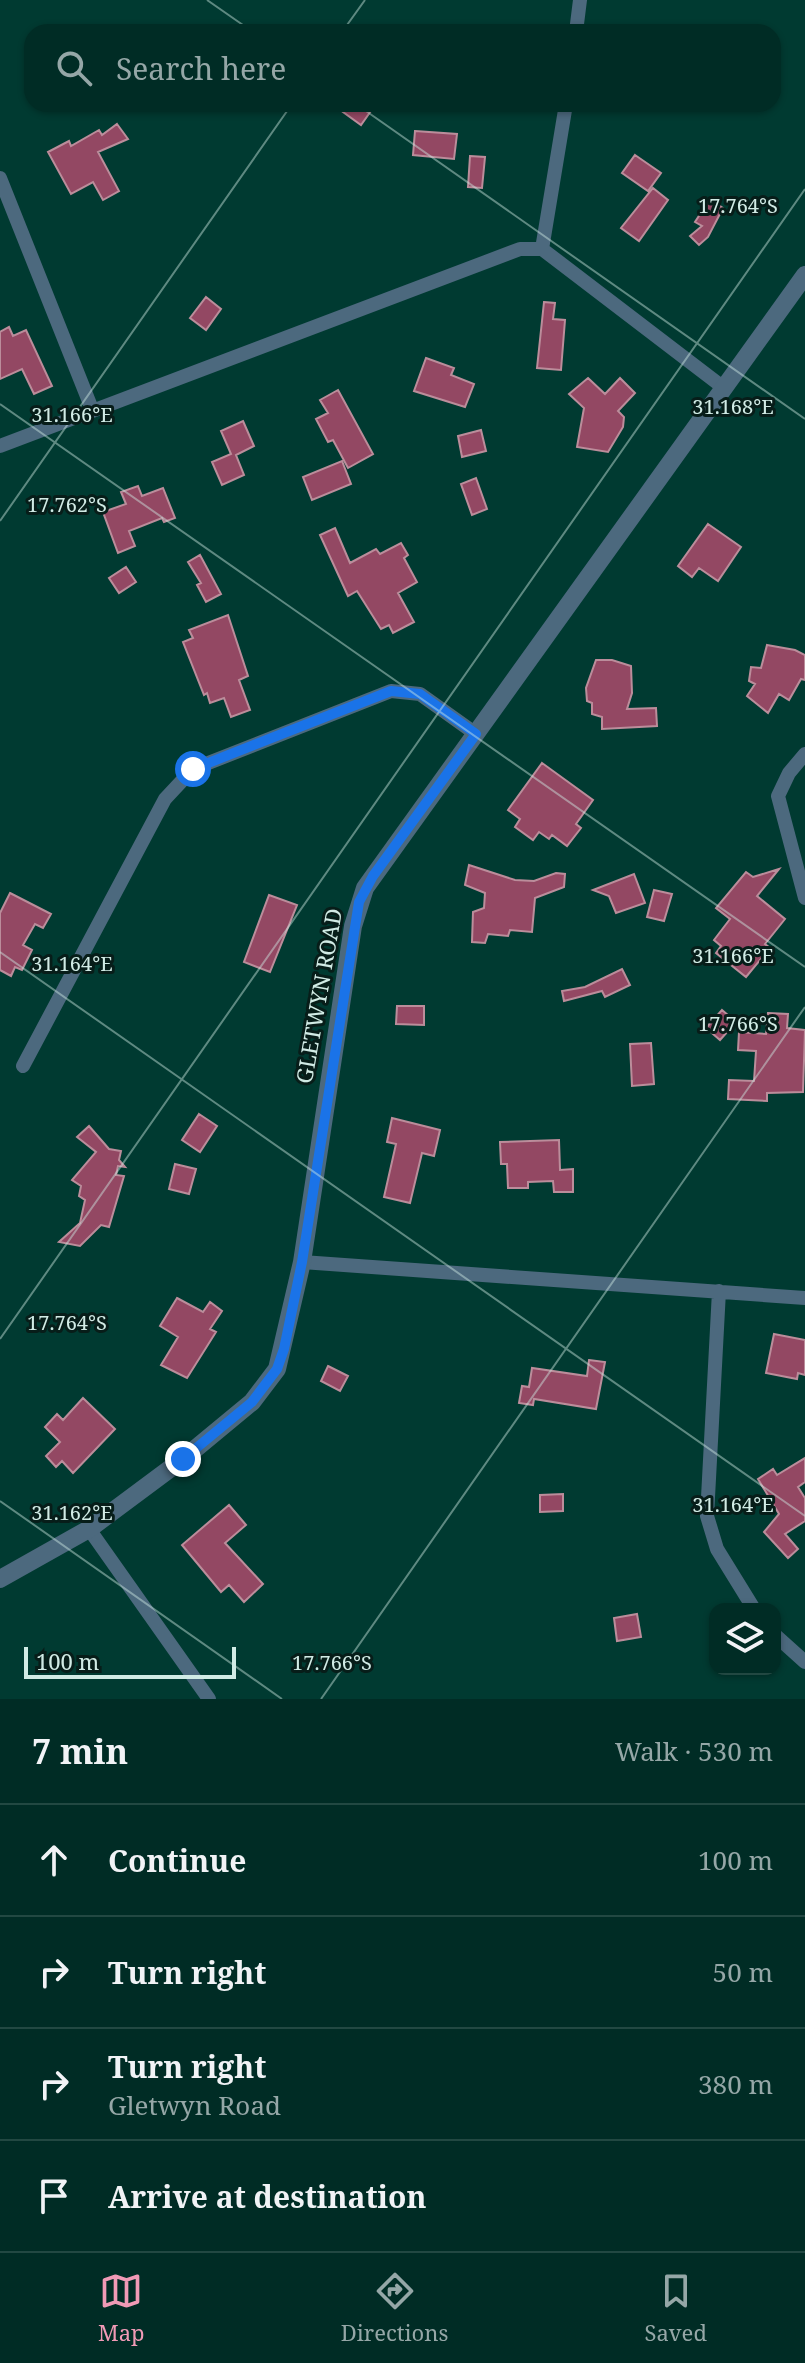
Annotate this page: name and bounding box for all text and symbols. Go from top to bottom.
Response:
search box [24,24,781,112]
icon: search [52,46,96,90]
text: Search here [116,48,286,89]
text: 17.764°S [698,192,778,219]
text: 31.168°E [692,393,774,420]
text: 31.166°E [31,401,113,428]
text: 17.762°S [27,491,107,518]
route start [175,751,211,787]
street label: GLETWYN ROAD [288,906,348,1086]
text: 31.166°E [692,942,774,969]
text: 31.164°E [31,950,113,977]
text: 17.766°S [698,1010,778,1037]
text: 17.764°S [27,1309,107,1336]
route end [165,1441,201,1477]
text: 31.164°E [692,1491,774,1518]
text: 31.162°E [31,1499,113,1526]
map controls [709,1603,781,1675]
button: layers [709,1603,781,1675]
scale bar [24,1643,236,1679]
text: 100 m [36,1646,99,1676]
text: 17.766°S [292,1649,372,1676]
text: 7 min [32,1728,128,1774]
text: Walk · 530 m [615,1733,773,1769]
icon: ahead [32,1838,76,1882]
text: Continue [108,1840,246,1881]
text: 100 m [698,1842,773,1878]
icon: right [32,1950,76,1994]
text: Turn right [108,1952,266,1993]
text: 50 m [713,1954,773,1990]
text: Turn right [108,2046,266,2087]
icon: right [32,2062,76,2106]
text: 380 m [698,2066,773,2102]
text: Gletwyn Road [108,2087,281,2123]
icon: arrive [32,2174,76,2218]
text: Arrive at destination [108,2176,427,2217]
tab: Map [98,2269,145,2347]
tab: Directions [341,2269,448,2347]
tab: Saved [645,2269,707,2347]

